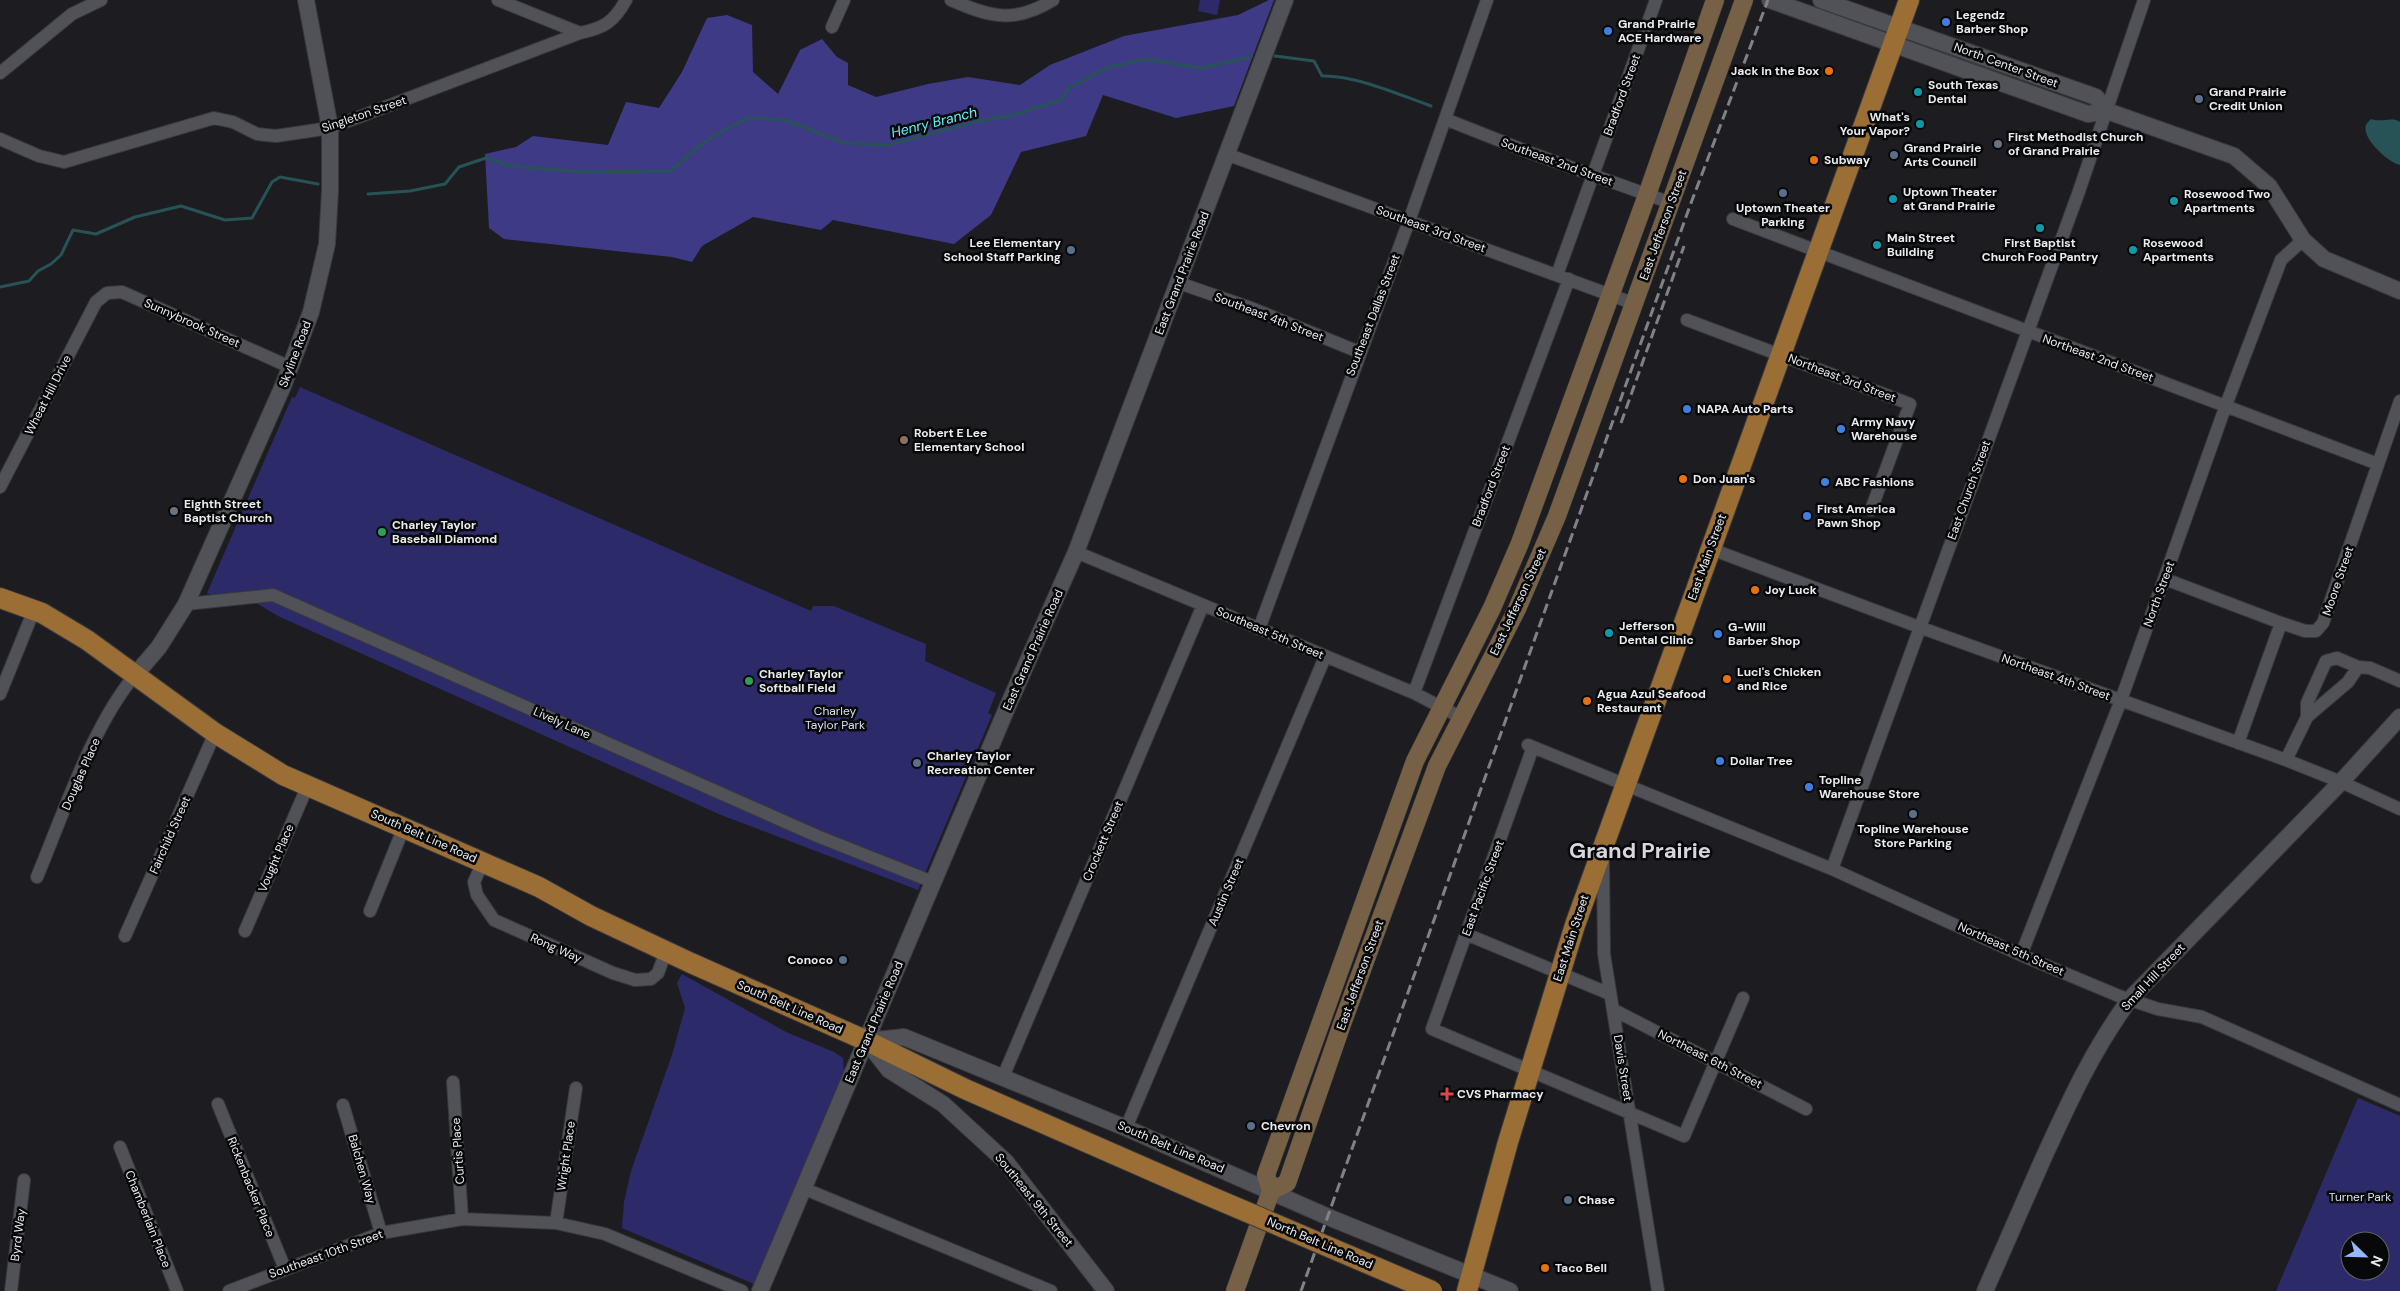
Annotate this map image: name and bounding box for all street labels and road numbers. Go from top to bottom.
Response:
street label: North Center Street [1952,39,2061,91]
street label: Bradford Street [1600,52,1644,138]
street label: Singleton Street [320,92,409,136]
street label: Southeast 2nd Street [1499,134,1615,190]
street label: East Jefferson Street [1636,167,1690,282]
street label: Southeast 3rd Street [1374,202,1488,256]
street label: East Grand Prairie Road [1151,209,1213,337]
street label: Southeast Dallas Street [1342,251,1404,378]
street label: Southeast 4th Street [1212,289,1326,345]
street label: Sunnybrook Street [142,295,243,351]
street label: Skyline Road [275,318,315,390]
street label: Northeast 2nd Street [2040,330,2156,386]
street label: Northeast 3rd Street [1786,350,1899,406]
street label: Wheat Hill Drive [21,352,75,438]
street label: East Church Street [1944,438,1994,542]
street label: Bradford Street [1468,443,1514,529]
street label: East Main Street [1684,511,1730,602]
street label: Moore Street [2319,544,2357,618]
street label: East Jefferson Street [1486,546,1550,658]
street label: North Street [2140,559,2178,629]
street label: East Grand Prairie Road [999,587,1067,713]
street label: Southeast 5th Street [1214,603,1327,663]
street label: Northeast 4th Street [1999,650,2113,704]
street label: Lively Lane [531,703,593,743]
street label: Douglas Place [58,735,104,813]
street label: Fairchild Street [146,793,194,876]
street label: Crockett Street [1079,798,1127,884]
street label: South Belt Line Road [368,805,480,867]
street label: Vought Place [254,821,298,895]
street label: East Pacific Street [1458,838,1508,938]
street label: Austin Street [1205,855,1248,928]
street label: East Main Street [1549,892,1593,984]
street label: East Jefferson Street [1333,917,1387,1032]
street label: Northeast 5th Street [1955,918,2067,980]
street label: Rong Way [528,930,585,967]
street label: Small Hill Street [2118,940,2188,1014]
street label: East Grand Prairie Road [841,959,907,1085]
street label: South Belt Line Road [734,976,846,1038]
street label: Northeast 6th Street [1655,1026,1765,1092]
street label: Davis Street [1610,1034,1636,1103]
street label: Curtis Place [448,1117,468,1185]
street label: South Belt Line Road [1115,1117,1227,1177]
street label: Wright Place [553,1120,579,1192]
street label: Balchen Way [345,1133,380,1206]
street label: Rickenbacker Place [224,1134,279,1240]
street label: Southeast 9th Street [991,1150,1077,1250]
street label: Chamberlain Place [121,1168,175,1270]
street label: Byrd Way [7,1207,29,1262]
street label: North Belt Line Road [1265,1213,1375,1273]
street label: Southeast 10th Street [267,1226,386,1282]

